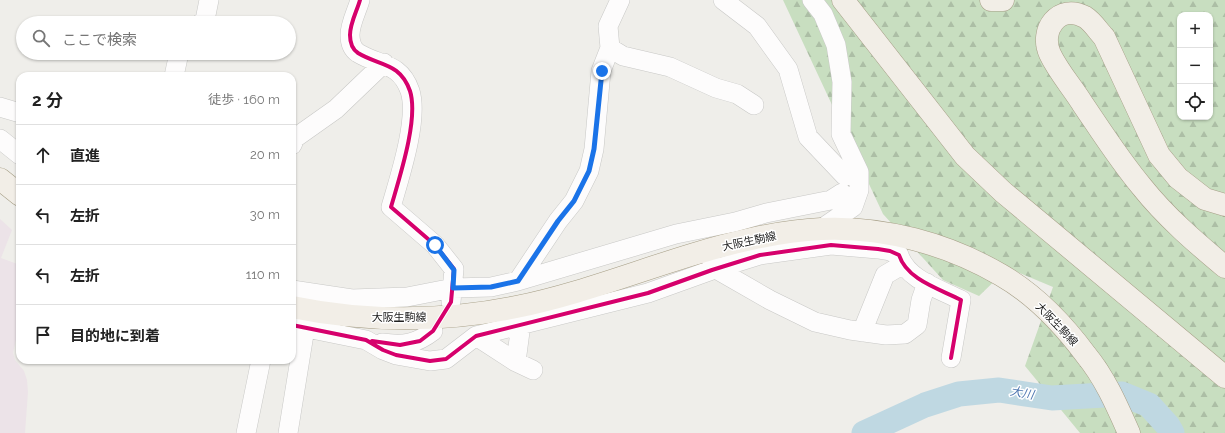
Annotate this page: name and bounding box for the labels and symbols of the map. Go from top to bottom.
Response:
route end [593,62,611,80]
street label: 大阪生駒線 [721,229,777,254]
route start [426,236,444,254]
street label: 大阪生駒線 [1033,300,1080,349]
street label: 大阪生駒線 [372,311,427,324]
water label: 大川 [1009,384,1037,402]

